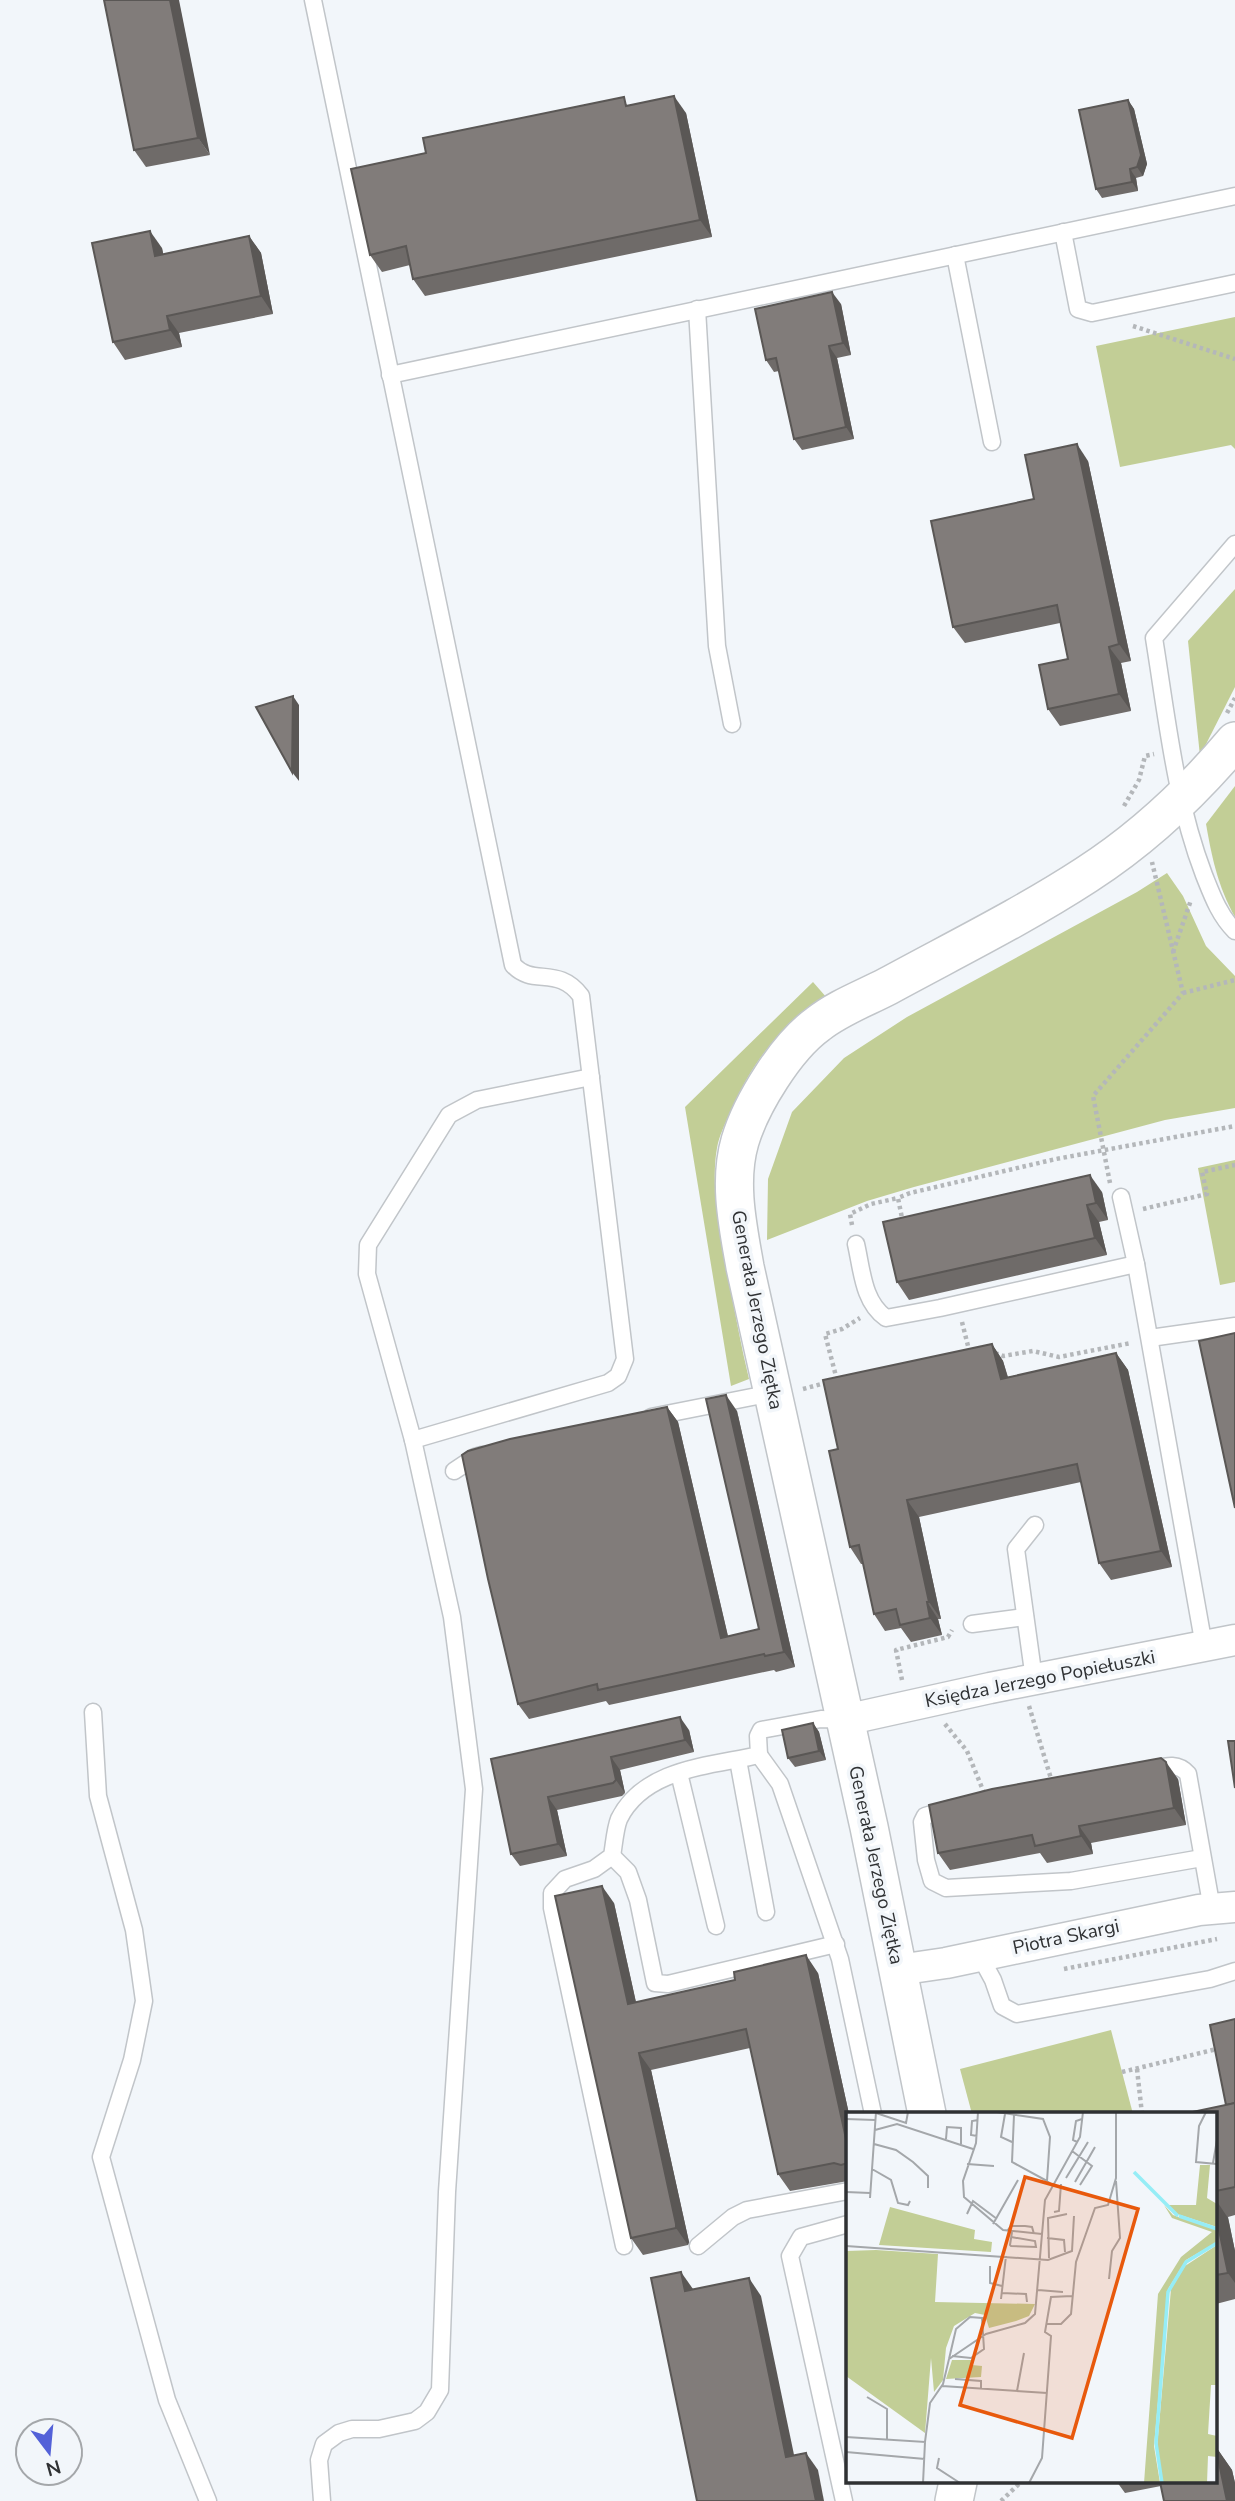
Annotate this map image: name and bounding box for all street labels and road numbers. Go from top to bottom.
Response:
street label: Generała Jerzego Ziętka [725,1208,789,1412]
street label: Księdza Jerzego Popiełuszki [923,1644,1157,1714]
street label: Generała Jerzego Ziętka [842,1763,910,1967]
street label: Piotra Skargi [1010,1913,1122,1961]

